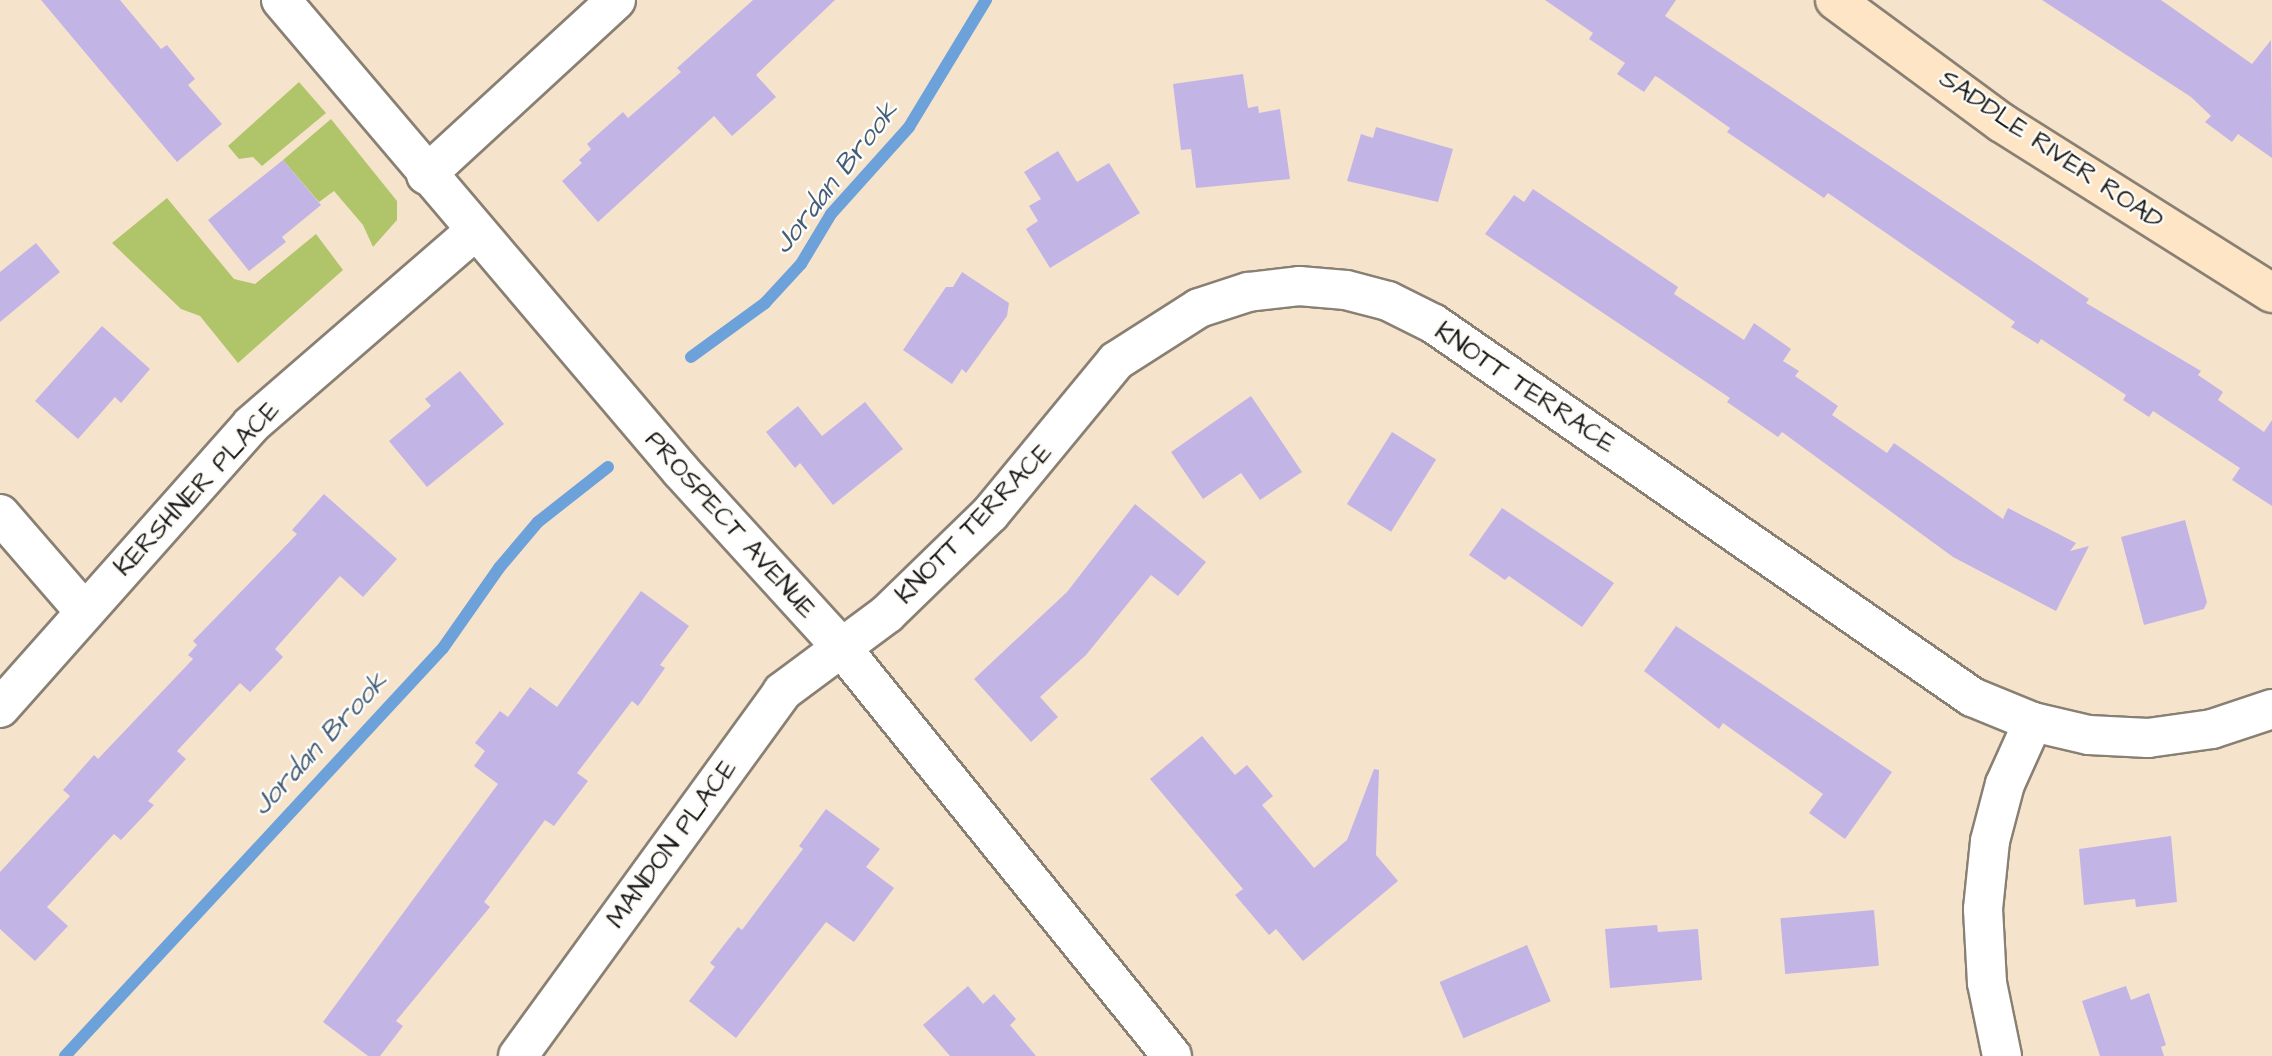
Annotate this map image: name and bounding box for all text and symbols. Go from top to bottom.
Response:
street label: SADDLE RIVER ROAD [1933,63,2169,237]
water label: Jordan Brook [766,95,906,261]
street label: KNOTT TERRACE [1429,316,1621,460]
street label: KERSHNER PLACE [108,395,286,583]
street label: PROSPECT AVENUE [638,425,822,625]
street label: KNOTT TERRACE [889,437,1059,611]
water label: Jordan Brook [245,665,395,823]
street label: MANDON PLACE [600,754,744,934]

